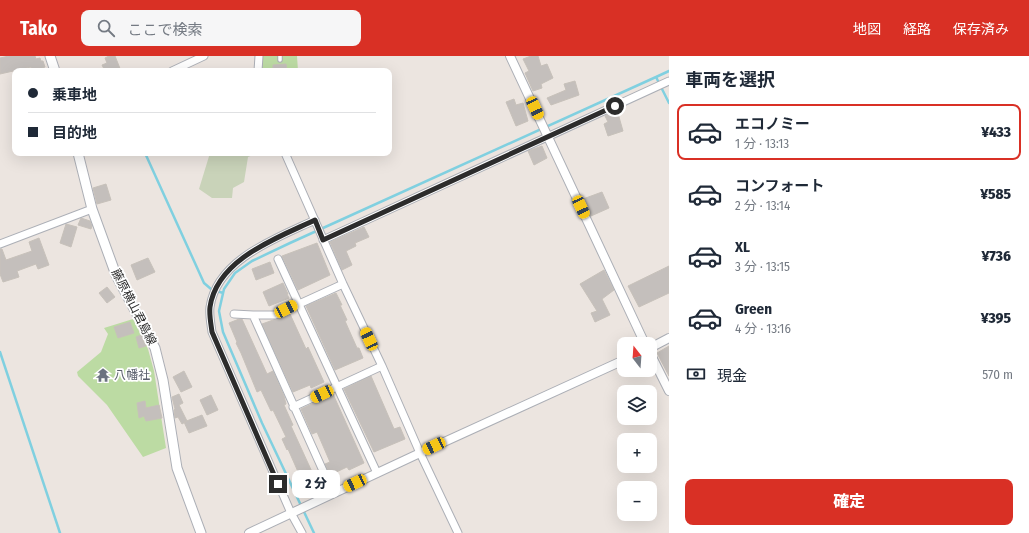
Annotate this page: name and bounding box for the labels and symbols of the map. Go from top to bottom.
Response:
car [524,95,546,121]
route start [606,97,624,115]
car [570,194,592,220]
street label: 藤原横山君島線 [109,266,159,348]
car [273,298,299,320]
car [358,326,380,352]
north arrow [617,337,657,377]
temple icon: 八幡社 [95,367,111,383]
place label: 八幡社 [114,368,150,382]
car [309,383,335,405]
car [421,435,447,457]
callout: 2 分 [292,470,340,498]
car [342,472,368,494]
route end [269,475,287,493]

